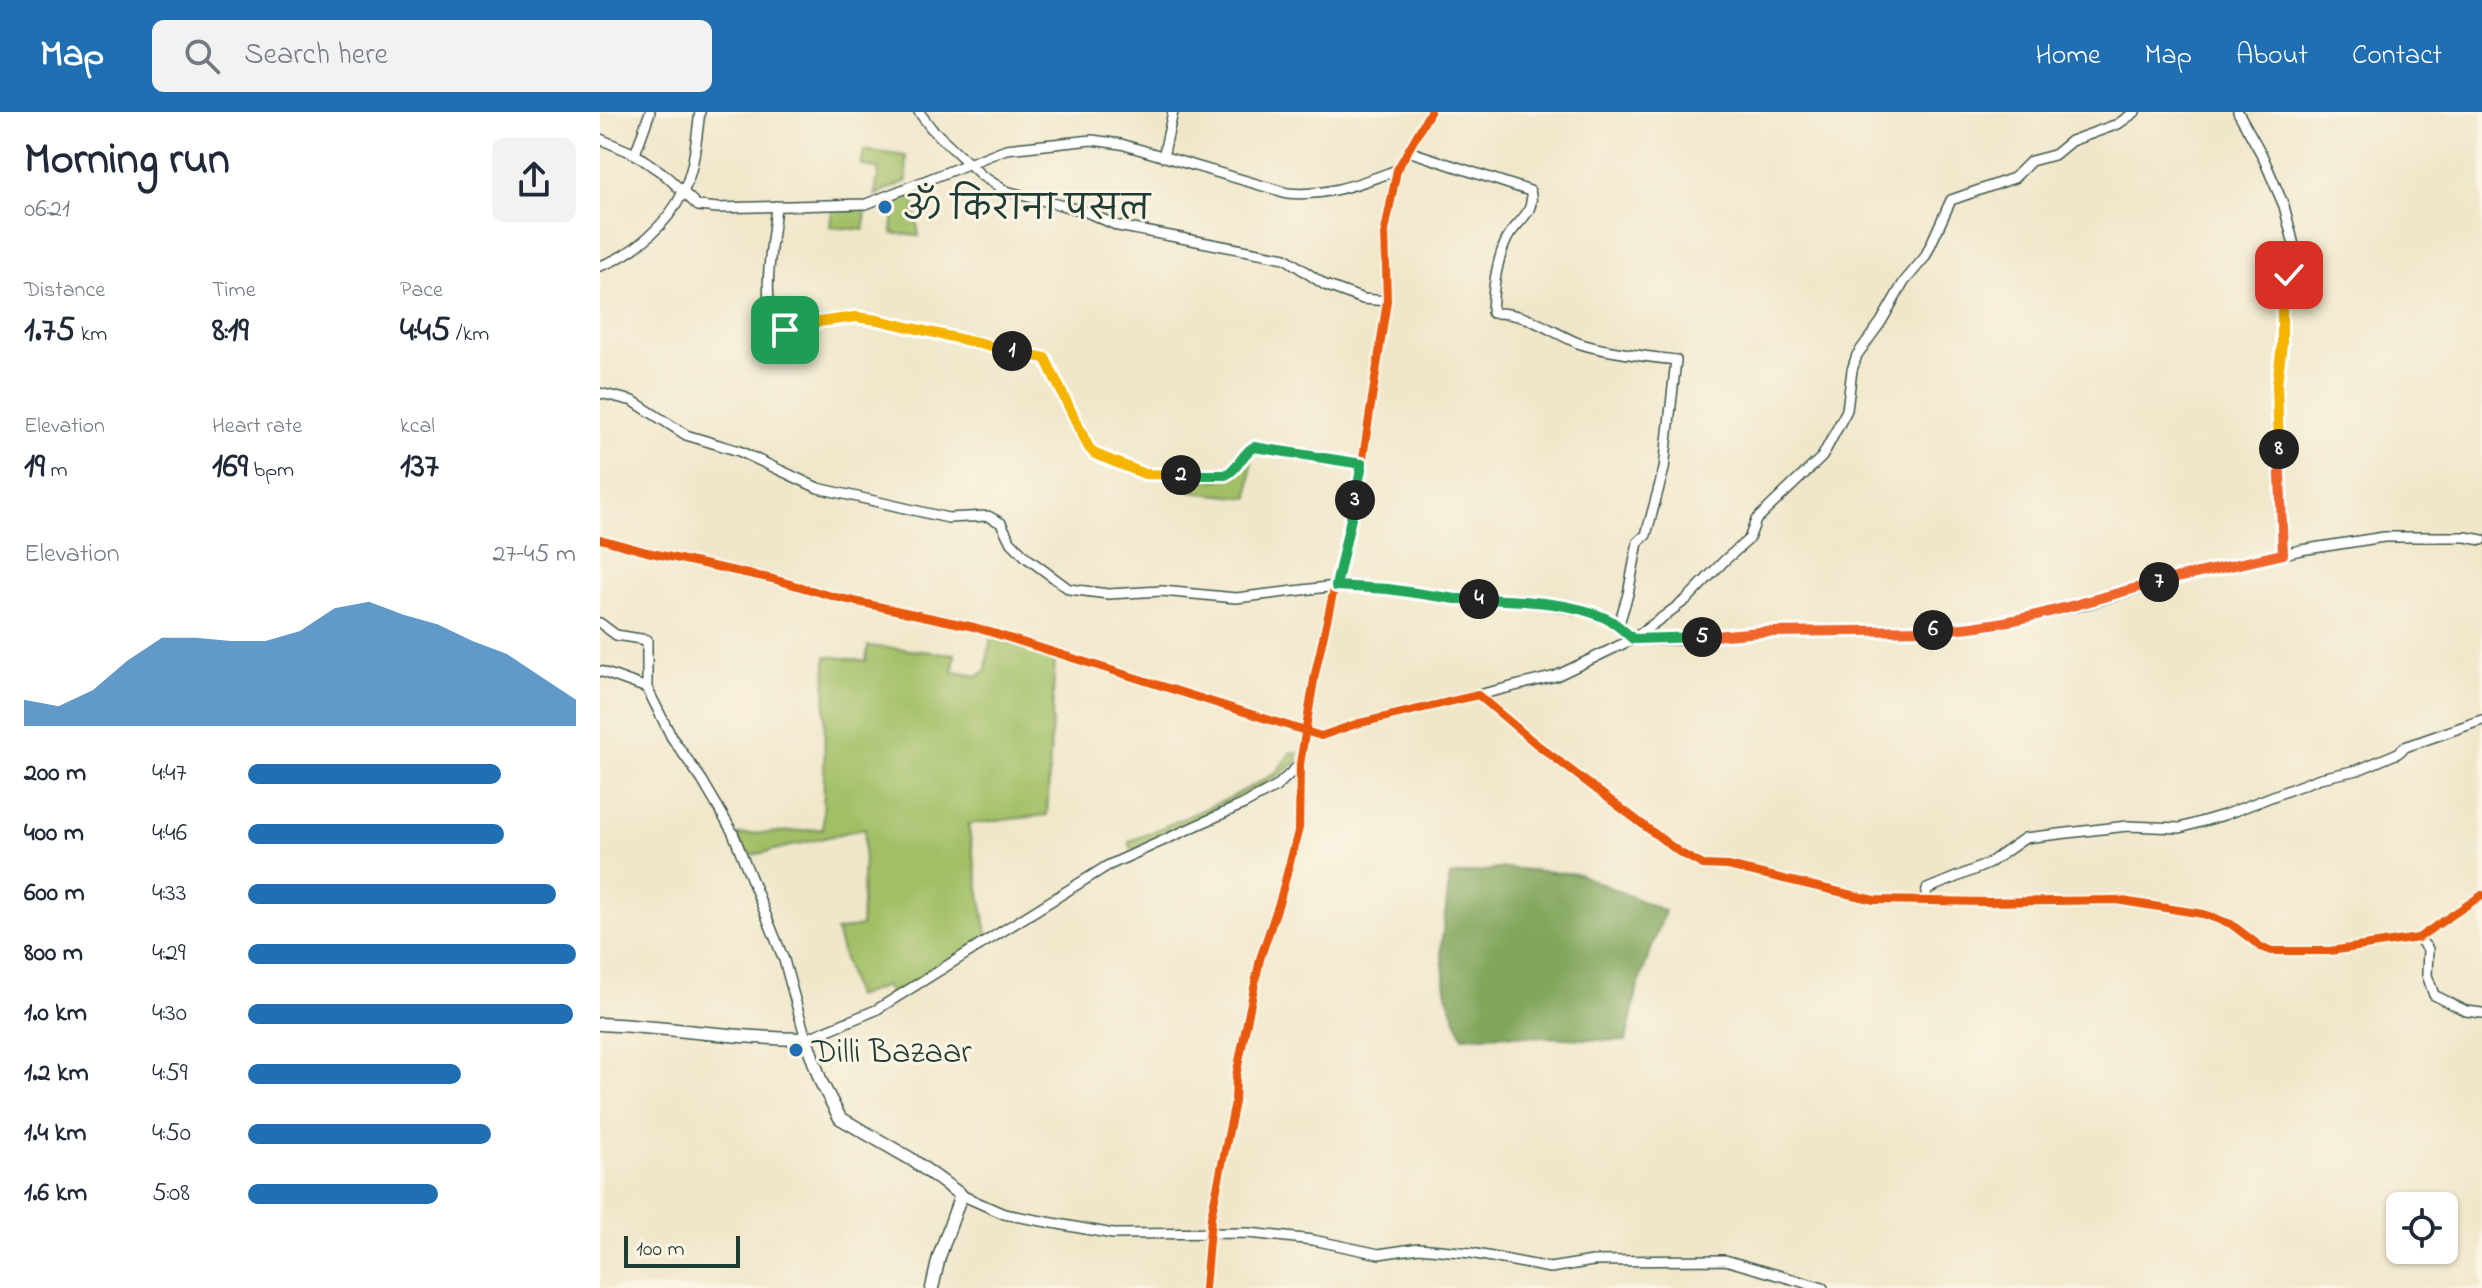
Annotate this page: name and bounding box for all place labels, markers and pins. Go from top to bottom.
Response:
place label: ॐ किराना पसल [901,181,1152,236]
marker: ॐ किराना पसल [876,198,894,216]
pin [2255,241,2323,309]
pin [751,296,819,364]
pin: 1 [992,331,1032,371]
pin: 8 [2259,429,2299,469]
pin: 2 [1161,455,1201,495]
pin: 3 [1335,480,1375,520]
pin: 7 [2139,562,2179,602]
pin: 4 [1459,579,1499,619]
pin: 6 [1913,610,1953,650]
pin: 5 [1682,617,1722,657]
place label: Dilli Bazaar [811,1029,972,1079]
marker: Dilli Bazaar [787,1041,805,1059]

